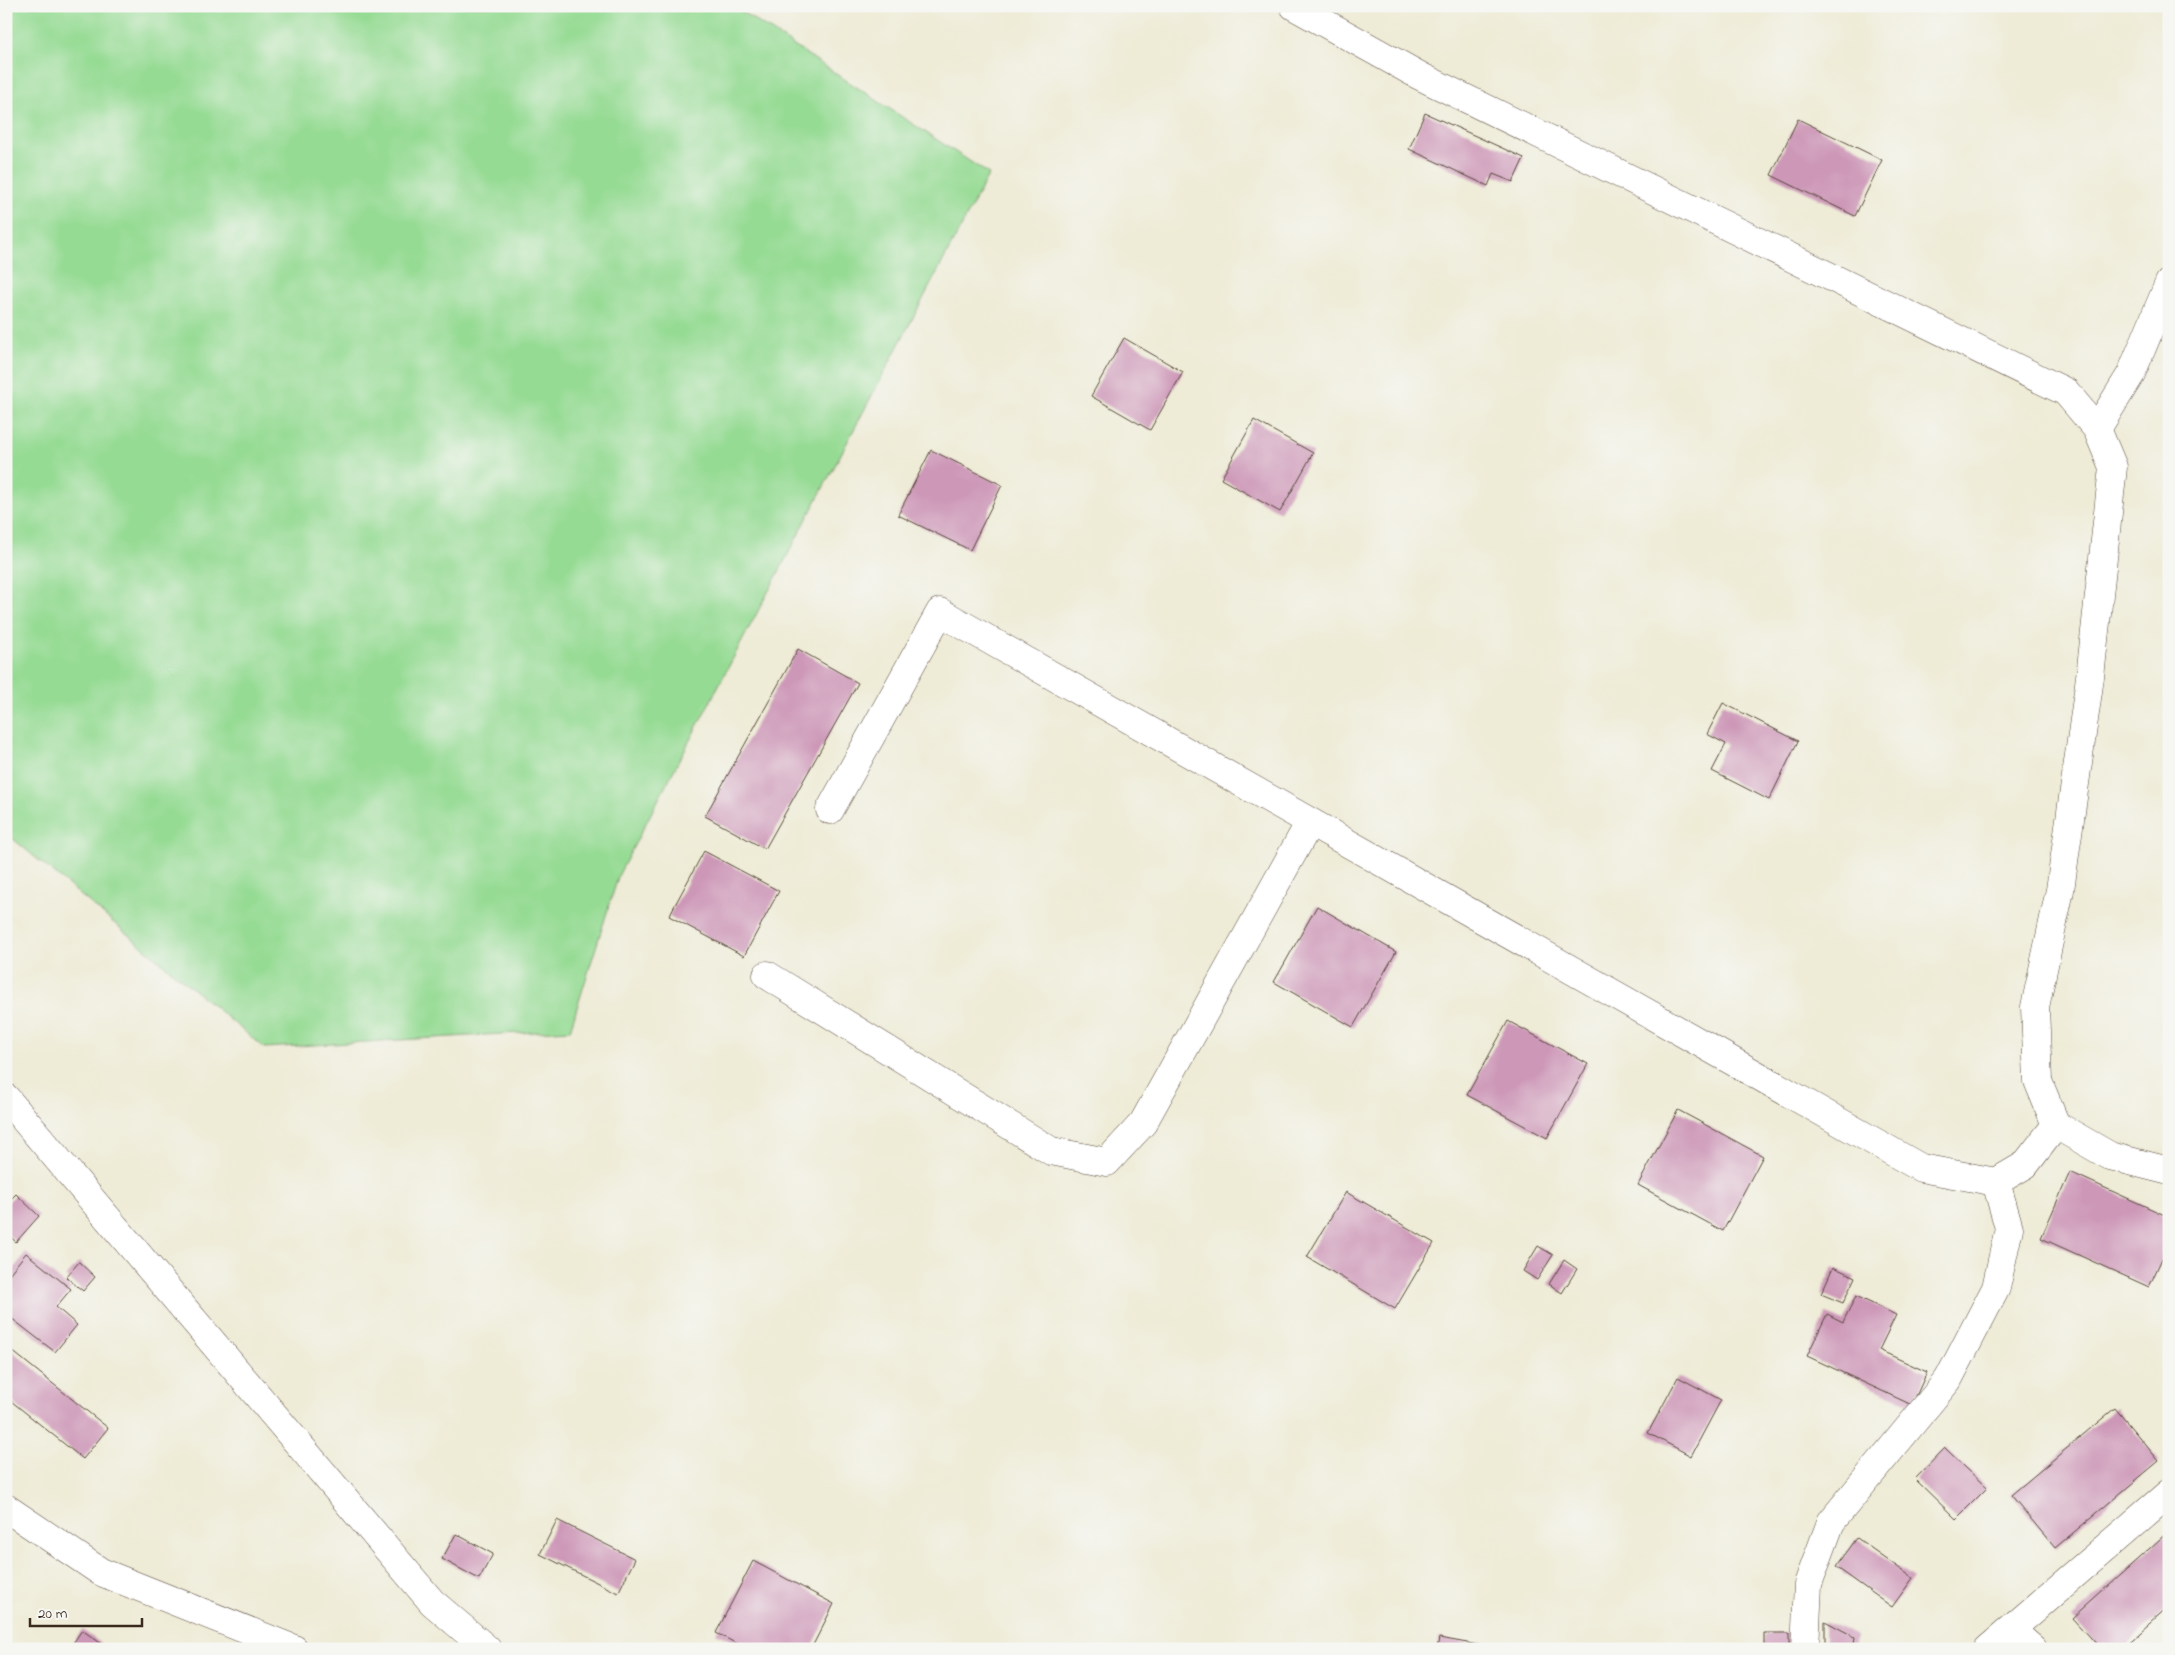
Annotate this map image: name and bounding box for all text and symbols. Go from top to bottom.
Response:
scale bar [30,1595,142,1627]
text: 20 m [38,1603,68,1625]

